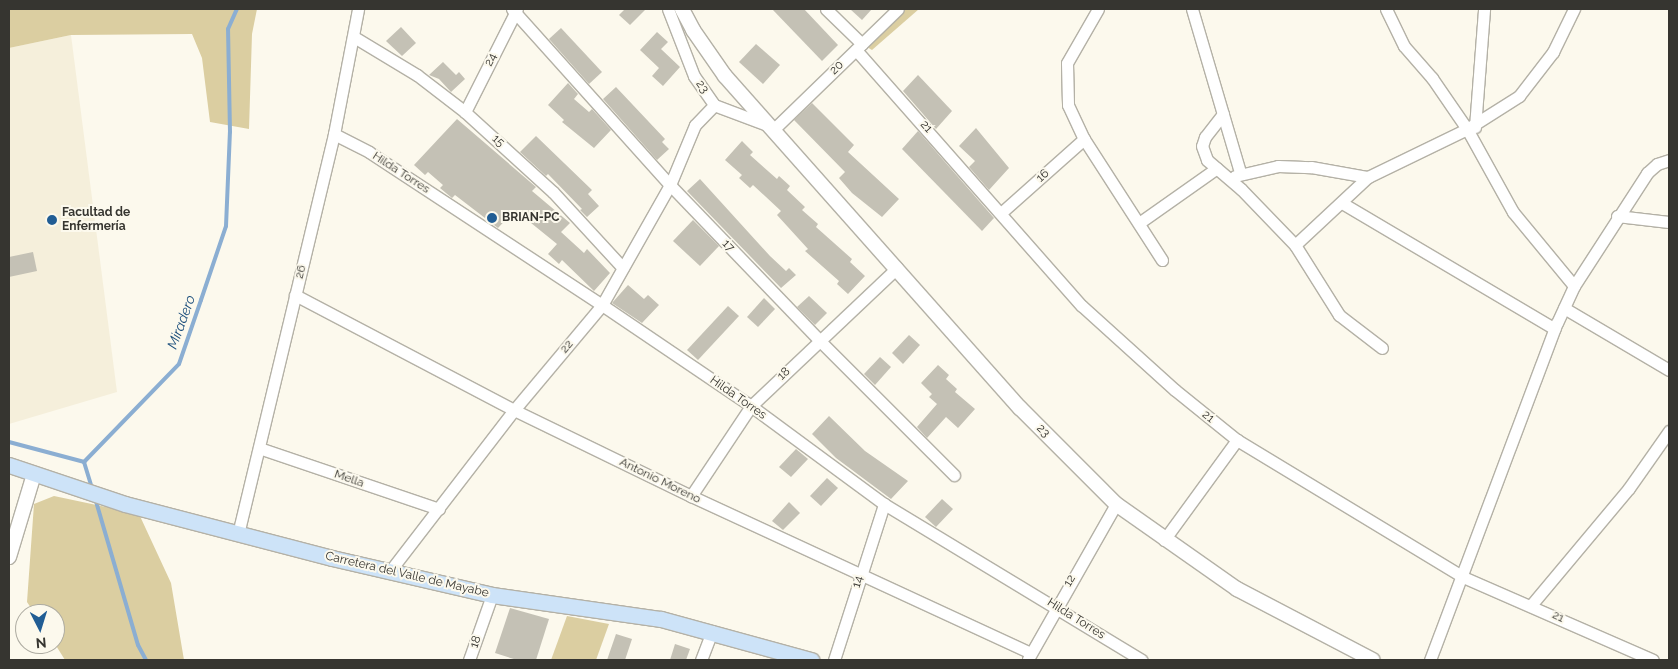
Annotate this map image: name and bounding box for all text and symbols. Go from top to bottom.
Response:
street label: 24 [482,51,500,69]
street label: 20 [827,58,847,78]
street label: 23 [692,78,712,96]
street label: 21 [917,118,935,136]
street label: 15 [489,132,507,150]
street label: Hilda Torres [369,149,433,197]
street label: 16 [1034,167,1052,185]
place label: Facultad de Enfermería [62,206,130,234]
place label: BRIAN-PC [502,211,560,225]
marker: BRIAN-PC [486,212,498,224]
marker: Facultad de Enfermería [46,214,58,226]
street label: 17 [719,237,737,255]
street label: 26 [292,264,310,280]
water label: Miradero [163,293,199,351]
street label: 22 [557,338,577,356]
street label: 18 [775,365,793,383]
street label: Hilda Torres [707,373,769,423]
street label: 21 [1199,408,1217,426]
street label: 23 [1033,421,1053,441]
street label: Antonio Moreno [617,455,703,507]
street label: Mella [332,467,366,491]
street label: Carretera del Valle de Mayabe [324,549,490,601]
street label: 12 [1061,572,1079,590]
street label: 14 [849,574,867,590]
street label: Hilda Torres [1044,595,1108,643]
north arrow [15,604,65,654]
street label: 21 [1550,608,1566,626]
street label: 18 [467,634,485,650]
text: N [35,635,47,651]

